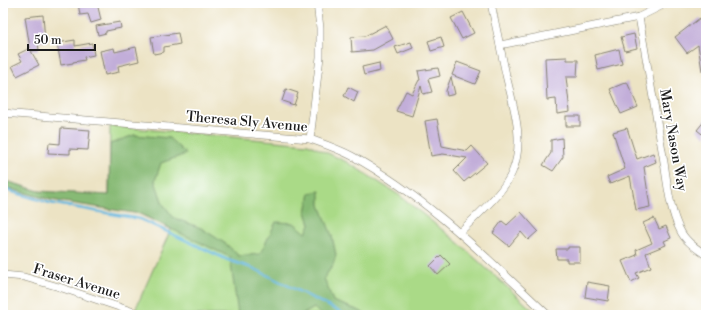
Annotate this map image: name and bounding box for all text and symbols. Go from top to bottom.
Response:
scale bar [28,26,95,52]
text: 50 m [34,33,62,48]
street label: Mary Nason Way [655,88,691,193]
street label: Theresa Sly Avenue [185,108,309,136]
street label: Fraser Avenue [31,260,123,304]

